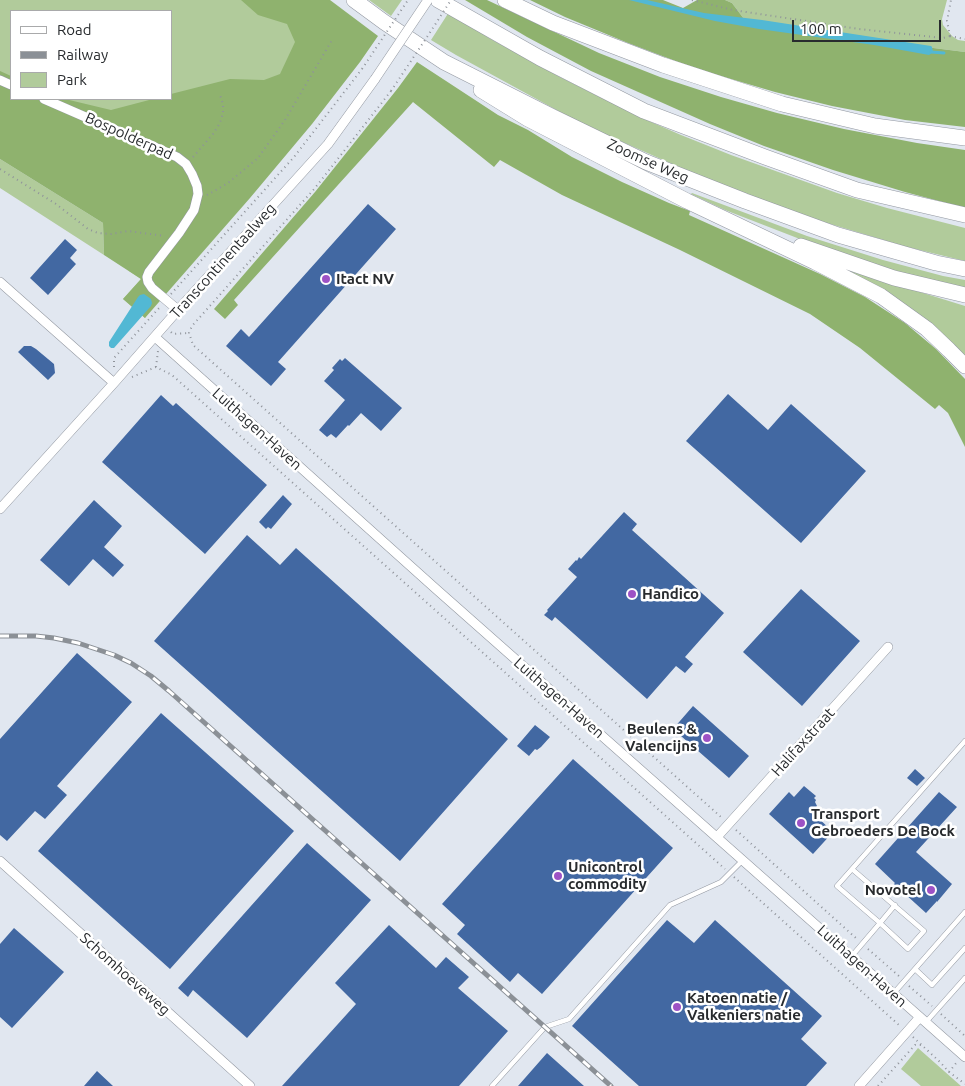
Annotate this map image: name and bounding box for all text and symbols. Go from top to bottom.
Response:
legend [10,10,172,100]
scale bar [795,10,944,42]
text: 100 m [800,20,842,37]
text: Road [57,21,92,38]
text: Railway [57,46,108,63]
text: Park [57,71,87,88]
street label: Bospolderpad [82,109,176,163]
street label: Zoomse Weg [604,135,692,187]
street label: Transcontinentaalweg [166,200,280,322]
place label: Itact NV [336,270,394,288]
marker: Itact NV [320,273,332,285]
street label: Luithagen-Haven [209,384,305,474]
place label: Handico [642,585,699,603]
marker: Handico [626,588,638,600]
street label: Luithagen-Haven [510,654,608,742]
street label: Halifaxstraat [768,704,838,780]
place label: Beulens & Valencijns [625,720,697,755]
marker: Beulens & Valencijns [701,732,713,744]
place label: Transport Gebroeders De Bock [811,805,955,840]
marker: Transport Gebroeders De Bock [795,817,807,829]
place label: Unicontrol commodity [568,858,647,893]
marker: Unicontrol commodity [552,870,564,882]
place label: Novotel [865,881,921,899]
marker: Novotel [925,884,937,896]
street label: Luithagen-Haven [814,921,910,1011]
street label: Schomhoeveweg [76,929,174,1019]
place label: Katoen natie / Valkeniers natie [687,989,801,1024]
marker: Katoen natie / Valkeniers natie [671,1001,683,1013]

